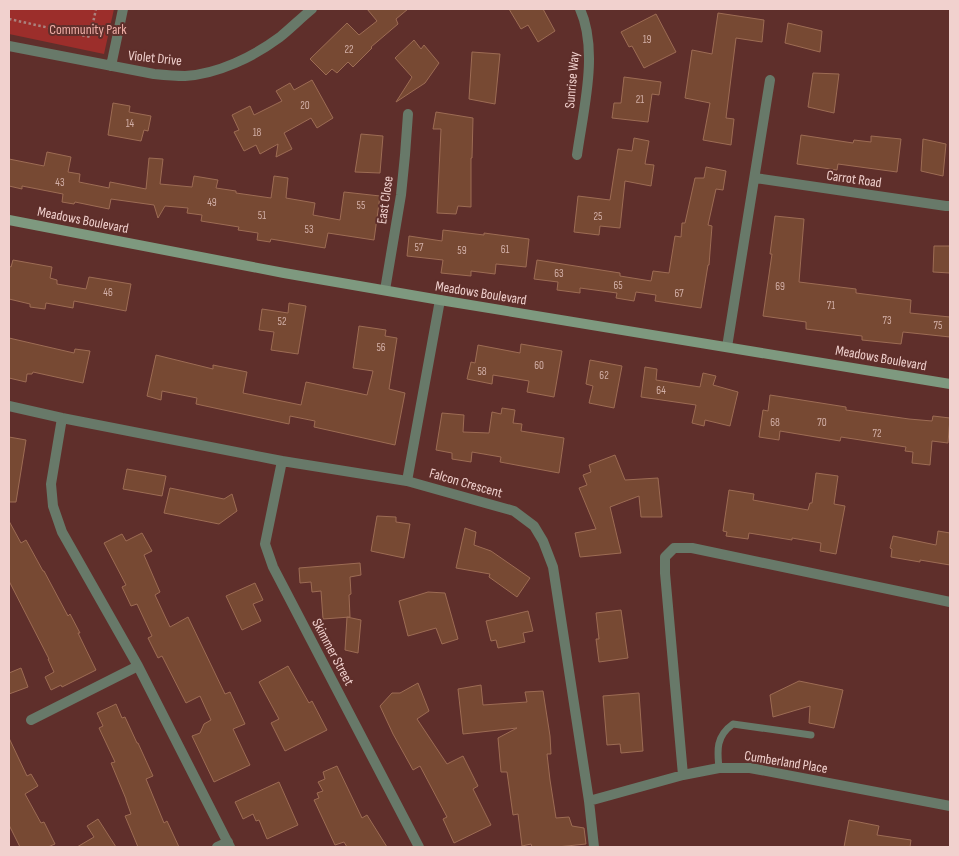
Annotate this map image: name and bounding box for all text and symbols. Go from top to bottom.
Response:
park label: Community Park [49,21,127,38]
house number: 19 [643,33,651,46]
house number: 22 [344,43,354,56]
street label: Violet Drive [127,47,183,69]
street label: Sunrise Way [561,50,583,109]
house number: 21 [636,93,644,106]
house number: 20 [300,99,310,112]
house number: 14 [126,117,135,130]
house number: 18 [253,126,262,139]
street label: Carrot Road [825,167,883,191]
street label: East Close [373,175,397,225]
house number: 43 [55,176,65,189]
house number: 49 [207,196,217,209]
house number: 55 [357,199,365,212]
street label: Meadows Boulevard [36,203,130,237]
house number: 51 [258,209,266,222]
house number: 25 [594,210,602,223]
house number: 53 [304,223,314,236]
house number: 57 [415,241,424,254]
house number: 61 [501,243,509,256]
house number: 59 [457,244,467,257]
house number: 63 [554,267,564,280]
street label: Meadows Boulevard [434,277,528,309]
house number: 65 [613,279,623,292]
house number: 69 [775,280,785,293]
house number: 46 [103,286,113,299]
house number: 67 [674,287,684,300]
house number: 71 [827,299,835,312]
house number: 73 [882,314,892,327]
house number: 52 [278,315,287,328]
house number: 75 [934,319,942,332]
house number: 56 [376,341,386,354]
street label: Meadows Boulevard [834,342,928,374]
house number: 60 [534,359,544,372]
house number: 58 [477,365,487,378]
house number: 62 [599,369,609,382]
house number: 64 [656,384,666,397]
house number: 68 [770,416,780,429]
house number: 70 [817,416,827,429]
house number: 72 [873,427,882,440]
street label: Falcon Crescent [427,464,505,502]
street label: Skimmer Street [308,616,358,688]
street label: Cumberland Place [743,747,829,777]

